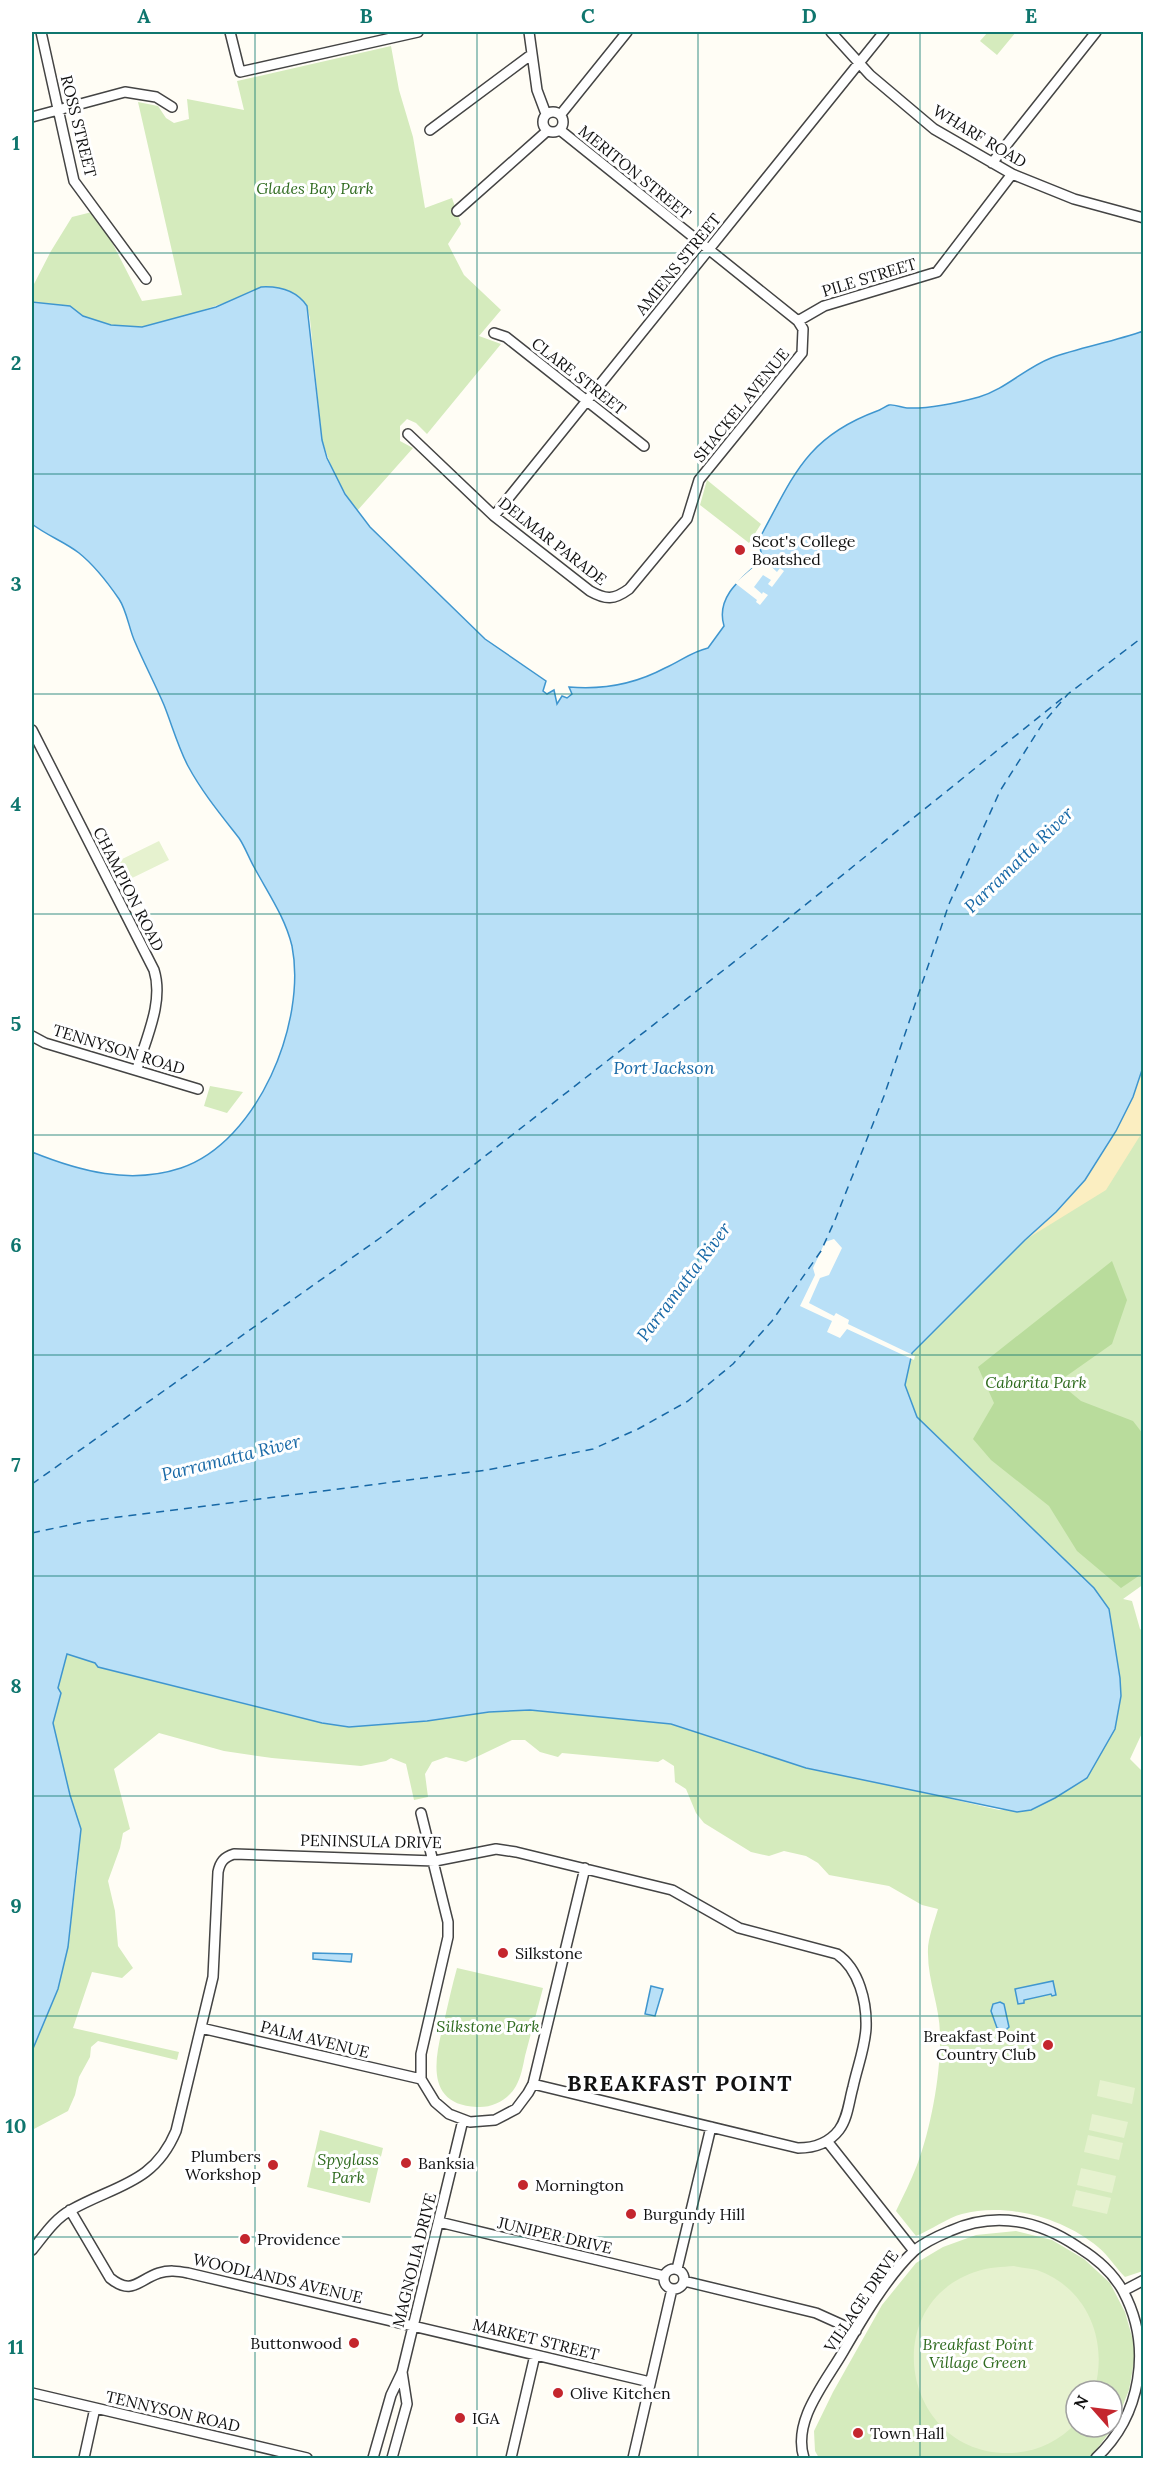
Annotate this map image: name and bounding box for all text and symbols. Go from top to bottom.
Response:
text: A [137,3,151,28]
text: B [359,3,373,28]
text: C [581,3,595,28]
text: D [801,3,817,28]
text: E [1025,3,1037,28]
street label: ROSS STREET [57,73,101,179]
street label: WHARF ROAD [929,100,1031,172]
street label: MERITON STREET [575,121,695,223]
text: 1 [12,130,20,155]
park label: Glades Bay Park [256,178,374,198]
street label: AMIENS STREET [630,209,725,320]
street label: PILE STREET [819,253,919,301]
street label: CLARE STREET [528,333,630,419]
street label: SHACKEL AVENUE [689,344,793,466]
text: 2 [11,350,21,375]
street label: DELMAR PARADE [495,493,611,589]
place label: Scot's College Boatshed [752,531,856,569]
marker: Scot's College Boatshed [733,543,747,557]
text: 3 [10,571,22,596]
text: 4 [11,791,22,816]
water label: Parramatta River [959,801,1079,918]
street label: CHAMPION ROAD [89,824,169,954]
text: 5 [11,1011,22,1036]
street label: TENNYSON ROAD [50,1019,188,1079]
water label: Port Jackson [613,1056,715,1079]
water label: Parramatta River [631,1217,736,1346]
text: 6 [10,1232,22,1257]
park label: Cabarita Park [985,1372,1087,1392]
water label: Parramatta River [159,1429,304,1486]
text: 7 [11,1452,21,1477]
text: 8 [10,1673,22,1698]
street label: PENINSULA DRIVE [300,1830,442,1852]
text: 9 [10,1893,22,1918]
place label: Silkstone [515,1943,583,1963]
marker: Silkstone [496,1946,510,1960]
street label: PALM AVENUE [259,2016,371,2062]
park label: Silkstone Park [436,2016,540,2036]
place label: Breakfast Point Country Club [923,2026,1037,2064]
marker: Breakfast Point Country Club [1041,2038,1055,2052]
district label: BREAKFAST POINT [567,2069,793,2097]
text: 10 [6,2113,26,2138]
place label: Plumbers Workshop [185,2146,261,2184]
park label: Spyglass Park [317,2149,379,2187]
place label: Banksia [418,2153,475,2173]
marker: Banksia [399,2156,413,2170]
marker: Plumbers Workshop [266,2158,280,2172]
place label: Mornington [535,2175,624,2195]
marker: Mornington [516,2178,530,2192]
street label: MAGNOLIA DRIVE [388,2191,440,2329]
place label: Burgundy Hill [643,2204,745,2224]
marker: Burgundy Hill [624,2207,638,2221]
street label: JUNIPER DRIVE [495,2212,614,2258]
place label: Providence [257,2229,341,2249]
marker: Providence [238,2232,252,2246]
street label: VILLAGE DRIVE [819,2246,902,2357]
street label: WOODLANDS AVENUE [191,2249,365,2307]
street label: MARKET STREET [471,2314,601,2364]
place label: Buttonwood [250,2333,342,2353]
text: 11 [8,2334,24,2359]
park label: Breakfast Point Village Green [923,2334,1034,2372]
marker: Buttonwood [347,2336,361,2350]
north arrow [1064,2379,1124,2439]
place label: Olive Kitchen [570,2383,671,2403]
street label: TENNYSON ROAD [104,2386,242,2436]
marker: Olive Kitchen [551,2386,565,2400]
text: N [1069,2392,1092,2412]
place label: IGA [472,2408,500,2428]
marker: IGA [453,2411,467,2425]
place label: Town Hall [870,2423,945,2443]
marker: Town Hall [851,2426,865,2440]

